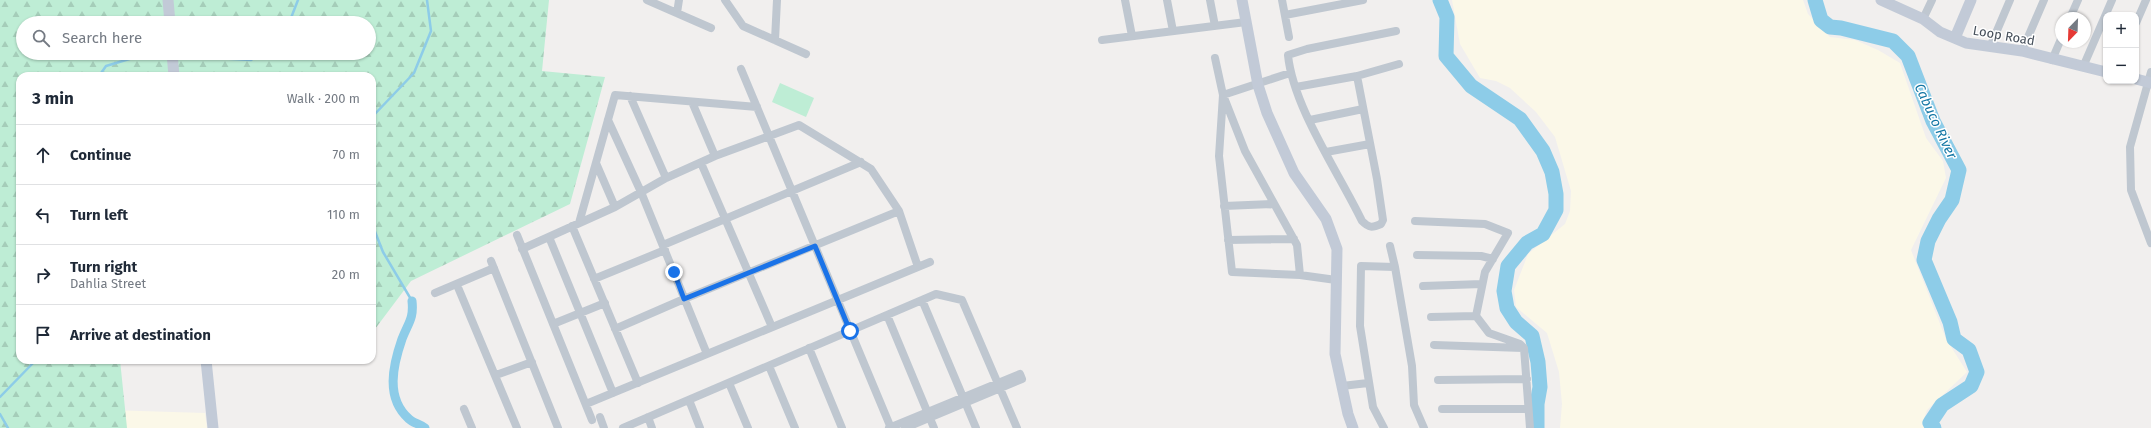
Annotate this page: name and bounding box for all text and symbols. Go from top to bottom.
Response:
north arrow [2055,12,2091,48]
map controls [2103,12,2139,84]
button: + [2103,12,2139,48]
search box [16,16,376,60]
street label: Loop Road [1972,23,2036,48]
icon: search [30,27,52,49]
text: Search here [62,29,142,47]
button: − [2103,48,2139,84]
water label: Cabuco River [1911,81,1961,162]
text: 3 min [32,88,74,109]
text: Walk · 200 m [287,91,360,106]
icon: ahead [32,144,54,166]
text: Continue [70,146,131,164]
text: 70 m [333,147,360,162]
icon: left [32,204,54,226]
text: Turn left [70,206,128,224]
text: 110 m [327,207,360,222]
text: Turn right [70,258,137,276]
route end [665,263,683,281]
icon: right [32,264,54,286]
text: 20 m [332,267,360,282]
text: Dahlia Street [70,276,146,291]
route start [841,322,859,340]
icon: arrive [32,324,54,346]
text: Arrive at destination [70,326,211,344]

